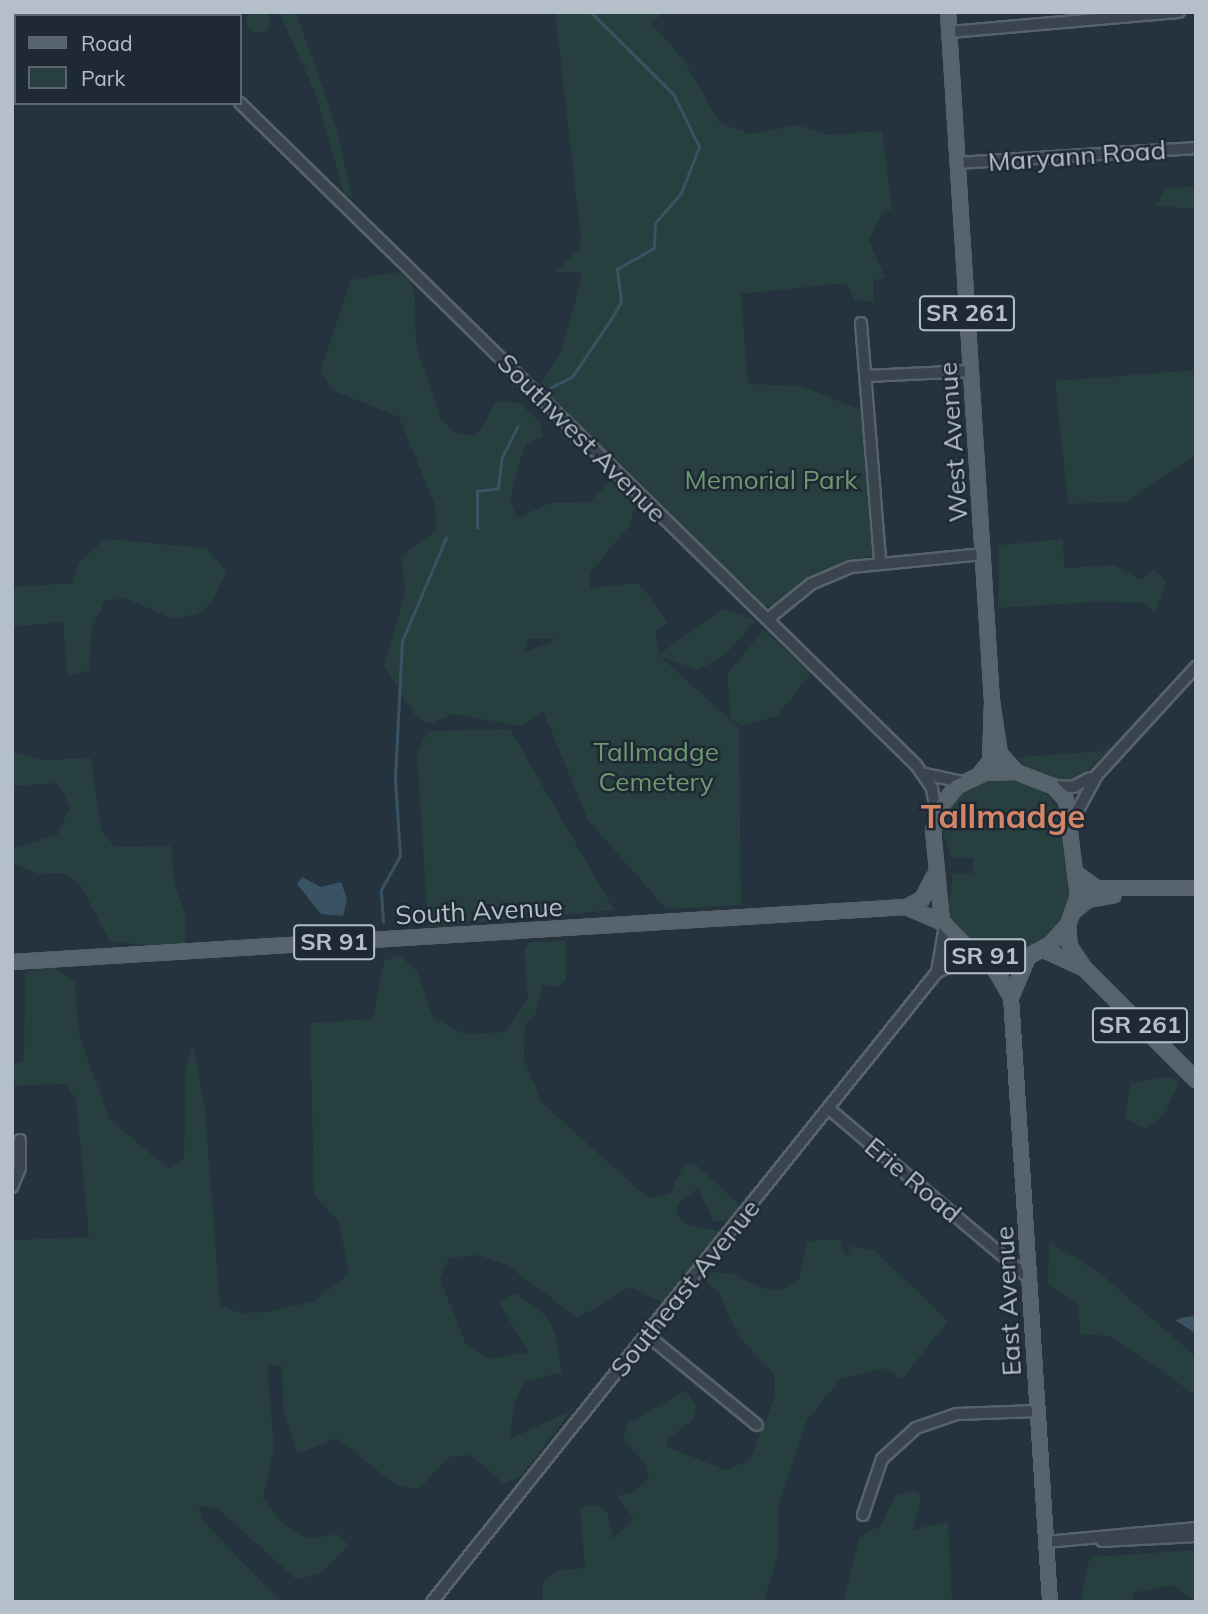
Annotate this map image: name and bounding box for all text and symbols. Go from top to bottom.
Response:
legend [14,14,242,105]
text: Road [81,30,132,56]
text: Park [81,65,125,91]
street label: Maryann Road [987,134,1167,178]
road number: SR 261 [918,292,1016,334]
street label: Southwest Avenue [491,347,673,529]
street label: West Avenue [932,361,974,523]
park label: Memorial Park [684,464,858,496]
park label: Tallmadge Cemetery [593,736,719,798]
district label: Tallmadge [921,796,1085,836]
street label: South Avenue [394,891,564,931]
road number: SR 91 [292,922,376,962]
road number: SR 91 [943,936,1027,976]
road number: SR 261 [1091,1004,1189,1045]
street label: Erie Road [859,1131,967,1229]
street label: Southeast Avenue [604,1193,766,1383]
street label: East Avenue [988,1225,1028,1377]

